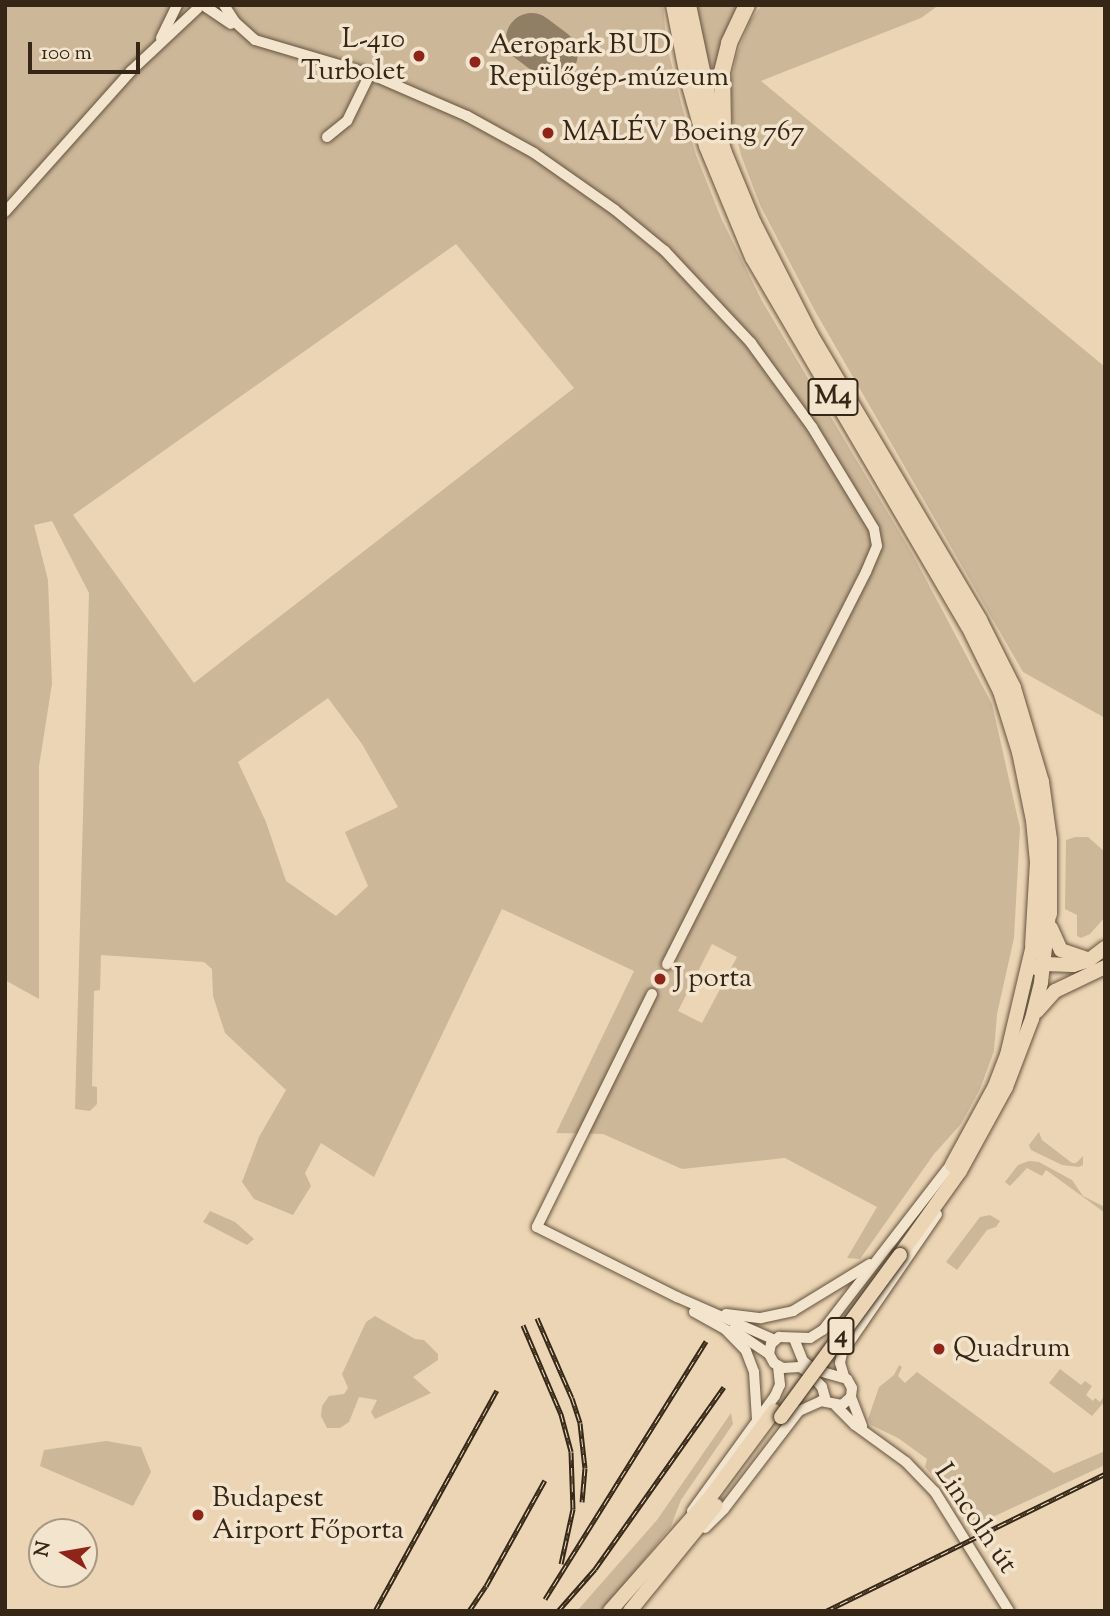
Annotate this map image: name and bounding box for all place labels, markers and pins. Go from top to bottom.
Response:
place label: L-410 Turbolet [301,23,405,89]
place label: Aeropark BUD Repülőgép-múzeum [489,29,729,95]
marker: L-410 Turbolet [411,48,427,64]
marker: Aeropark BUD Repülőgép-múzeum [467,54,483,70]
place label: MALÉV Boeing 767 [562,116,805,150]
marker: MALÉV Boeing 767 [540,125,556,141]
place label: J porta [674,962,752,996]
marker: J porta [652,971,668,987]
place label: Quadrum [953,1332,1070,1366]
marker: Quadrum [931,1341,947,1357]
place label: Budapest Airport Főporta [212,1482,404,1548]
marker: Budapest Airport Főporta [190,1507,206,1523]

